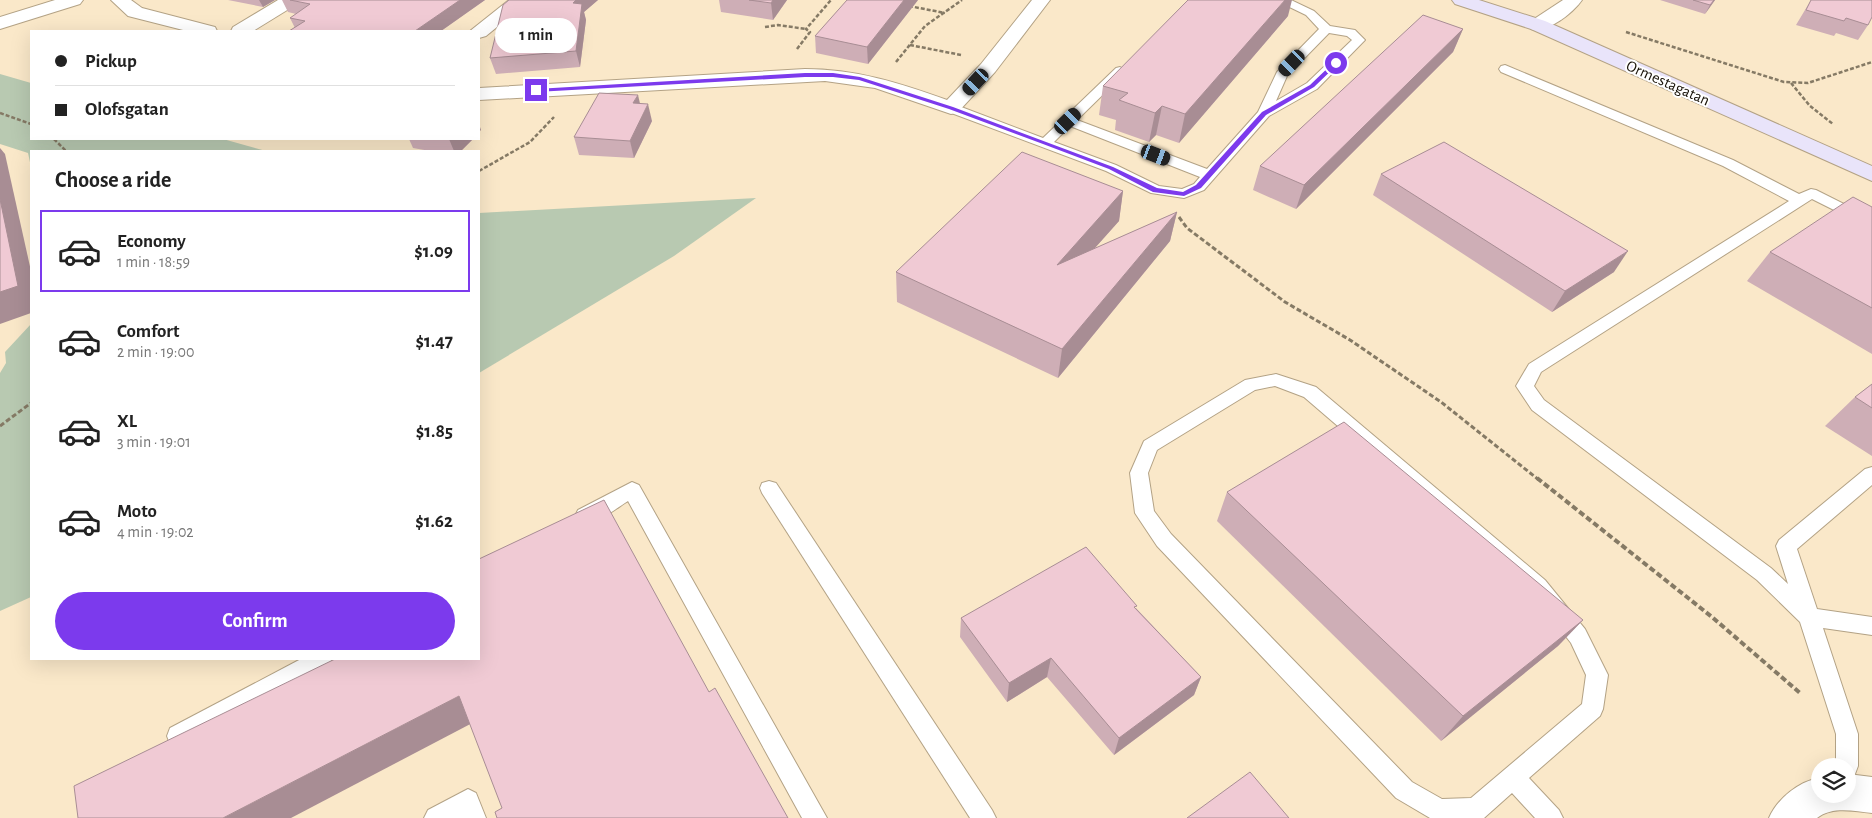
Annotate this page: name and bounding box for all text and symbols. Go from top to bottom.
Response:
callout: 1 min [495,18,577,52]
text: 1 min [519,27,553,43]
car [1276,47,1307,79]
text: Pickup [85,52,137,71]
route start [1325,52,1347,74]
street label: Ormestagatan [1624,57,1712,109]
car [960,66,991,98]
route end [525,79,547,101]
text: Olofsgatan [85,100,169,119]
car [1052,105,1084,137]
car [1139,143,1172,167]
text: Choose a ride [55,169,171,191]
icon: car [57,229,102,274]
text: Economy [117,232,186,251]
text: $1.09 [414,242,453,261]
text: 1 min · 18:59 [117,254,190,270]
icon: car [57,319,102,364]
text: Comfort [117,322,179,341]
text: $1.47 [415,332,453,351]
text: 2 min · 19:00 [117,344,194,360]
icon: car [57,409,102,454]
text: XL [117,412,137,431]
text: $1.85 [416,422,453,441]
text: 3 min · 19:01 [117,434,191,450]
icon: car [57,499,102,544]
text: Moto [117,502,157,521]
text: $1.62 [415,512,453,531]
text: 4 min · 19:02 [117,524,194,540]
button: Confirm [55,592,455,650]
map controls [1811,758,1856,803]
button: layers [1811,758,1856,803]

